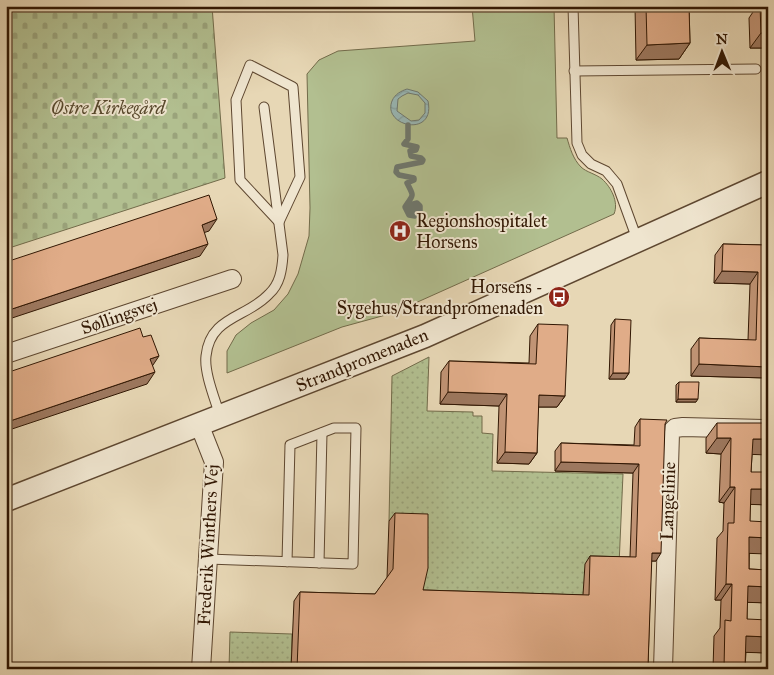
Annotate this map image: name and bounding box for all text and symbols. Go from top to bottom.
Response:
north arrow [696,28,746,78]
text: N [716,31,728,48]
park label: Østre Kirkegård [51,97,167,119]
place label: Regionshospitalet Horsens [416,210,548,253]
hospital icon: Regionshospitalet Horsens [388,219,412,243]
place label: Horsens - Sygehus/Strandpromenaden [337,276,543,320]
bus stop icon: Horsens - Sygehus/Strandpromenaden [547,285,571,309]
street label: Søllingsvej [78,293,160,340]
street label: Strandpromenaden [293,323,432,397]
street label: Langelinie [656,461,681,541]
street label: Frederik Winthers Vej [193,464,223,626]

